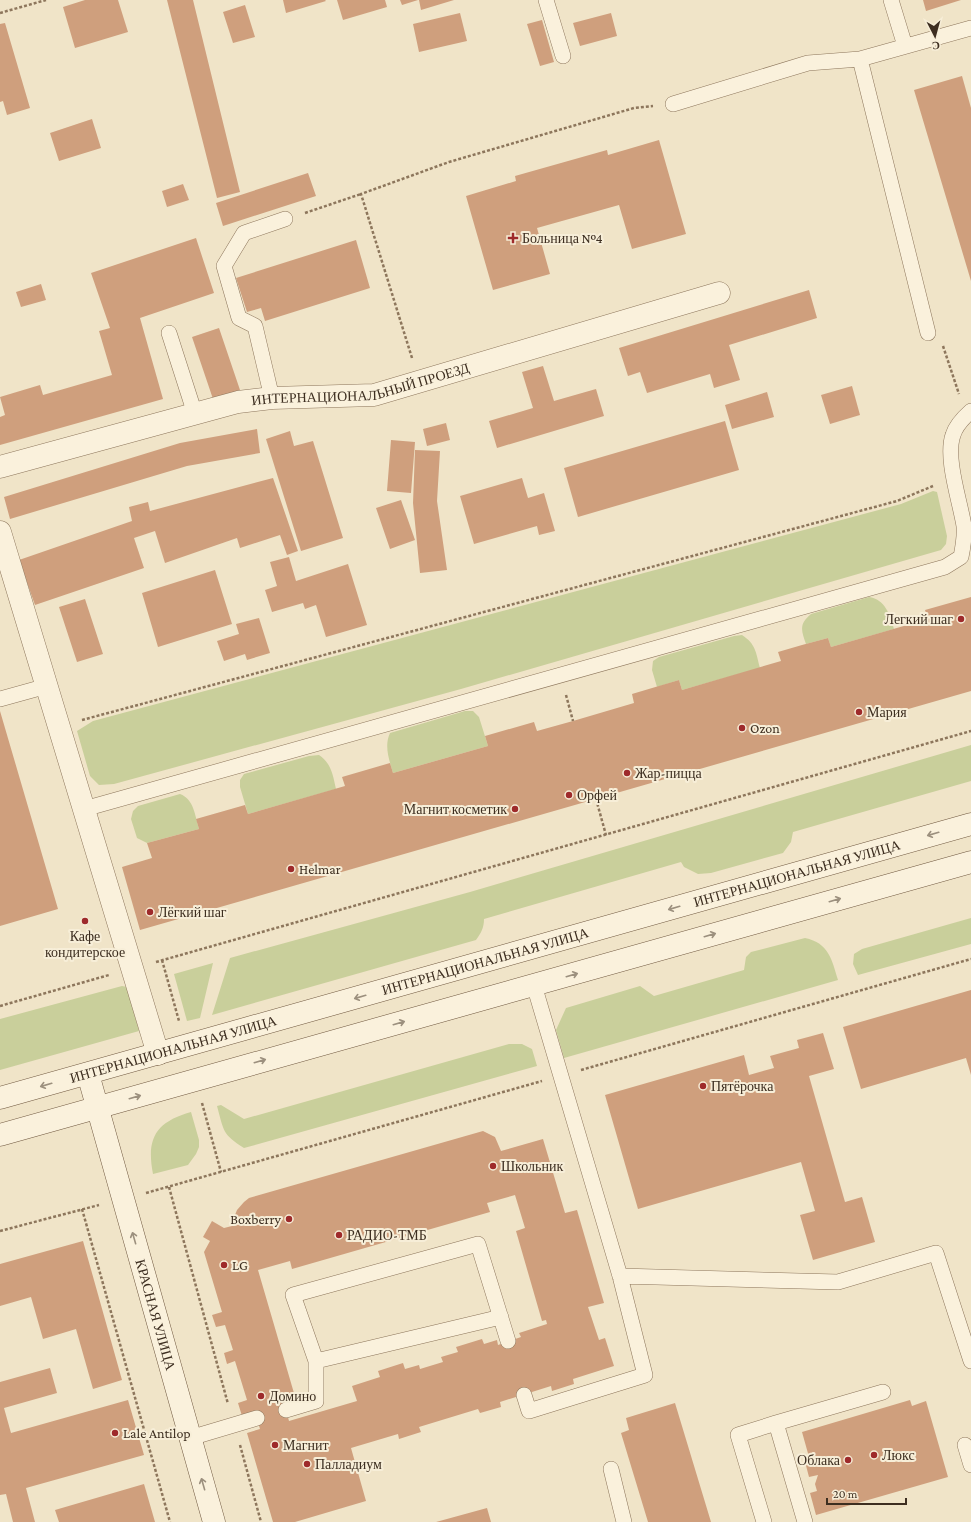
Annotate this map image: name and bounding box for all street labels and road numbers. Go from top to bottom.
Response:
street label: ИНТЕРНАЦИОНАЛЬНЫЙ ПРОЕЗД [251,359,471,408]
street label: ИНТЕРНАЦИОНАЛЬНАЯ УЛИЦА [692,836,903,910]
street label: ИНТЕРНАЦИОНАЛЬНАЯ УЛИЦА [380,924,591,998]
street label: ИНТЕРНАЦИОНАЛЬНАЯ УЛИЦА [68,1012,279,1086]
street label: КРАСНАЯ УЛИЦА [132,1257,179,1373]

